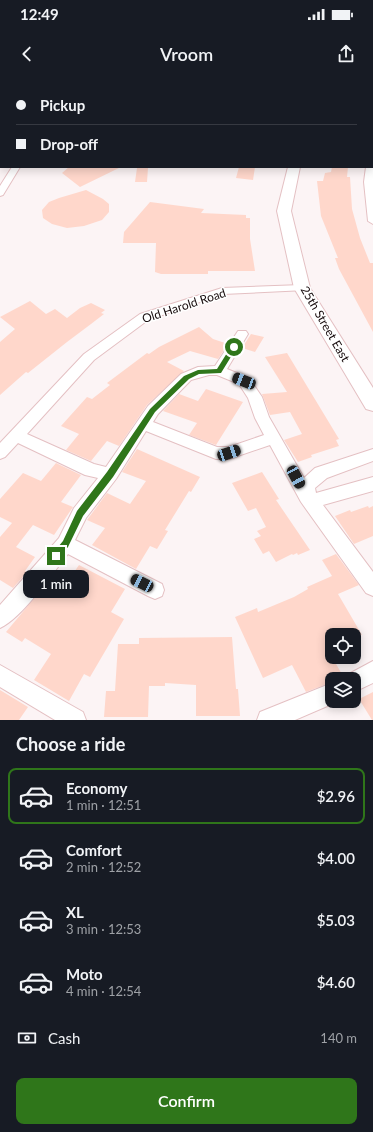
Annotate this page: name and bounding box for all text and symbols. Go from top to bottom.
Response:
text: 12:49 [20,5,59,23]
icon: back [16,43,38,65]
text: Vroom [160,43,213,65]
icon: share [335,43,357,65]
text: Pickup [40,96,85,114]
text: Drop-off [40,135,98,153]
street label: 25th Street East [298,283,354,365]
street label: Old Harold Road [140,285,228,326]
route start [225,338,243,356]
car [231,371,257,391]
car [216,443,242,463]
car [285,464,307,490]
route end [47,547,65,565]
callout: 1 min [23,570,89,598]
car [129,572,155,594]
text: 1 min [40,576,72,592]
map controls [325,628,361,708]
button: locate [325,628,361,664]
button: layers [325,672,361,708]
text: Choose a ride [16,733,125,755]
icon: car [18,778,54,814]
text: Economy [66,779,127,797]
text: $2.96 [317,787,355,805]
text: 1 min · 12:51 [66,797,141,813]
icon: car [18,840,54,876]
text: Comfort [66,841,122,859]
text: $4.00 [317,849,355,867]
text: 2 min · 12:52 [66,859,141,875]
icon: car [18,902,54,938]
text: XL [66,903,84,921]
text: $5.03 [317,911,355,929]
text: 3 min · 12:53 [66,921,141,937]
icon: car [18,964,54,1000]
text: Moto [66,965,103,983]
text: $4.60 [317,973,355,991]
text: 4 min · 12:54 [66,983,141,999]
icon: cash [16,1027,38,1049]
text: Cash [48,1029,80,1047]
text: 140 m [320,1030,357,1046]
button: Confirm [16,1078,357,1124]

